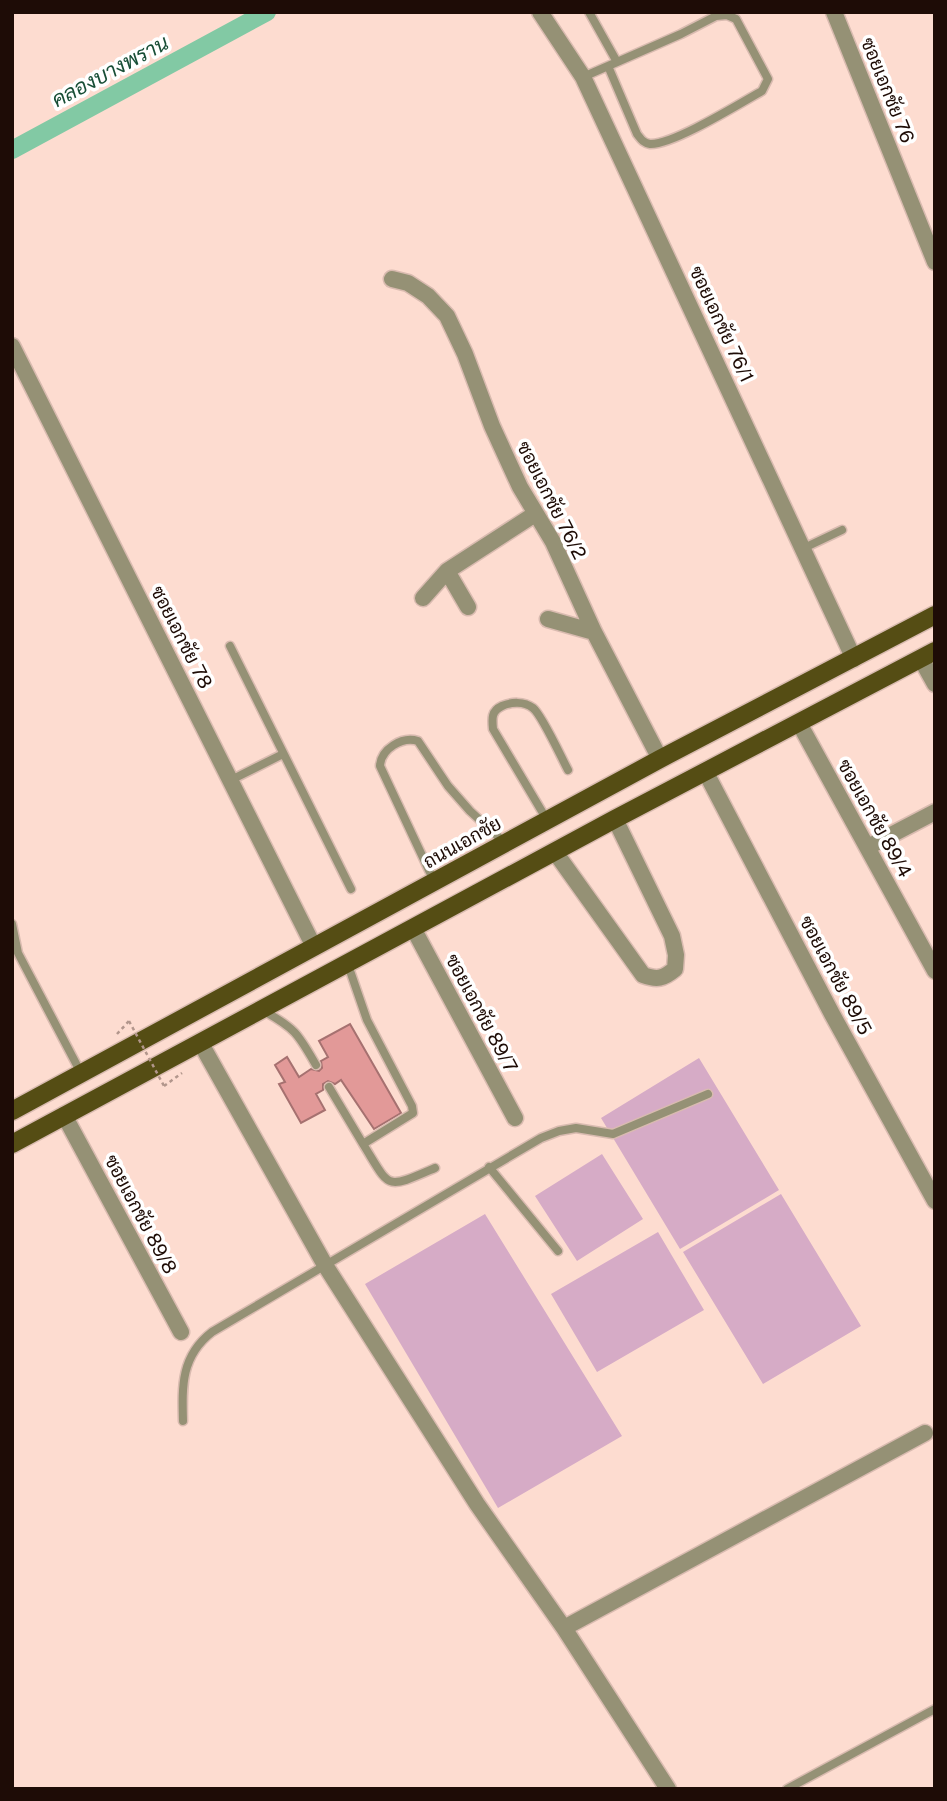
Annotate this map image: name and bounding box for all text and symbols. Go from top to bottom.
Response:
water label: คลองบางพราน [47,29,173,112]
street label: ซอยเอกชัย 76 [857,34,919,146]
street label: ซอยเอกชัย 76/1 [685,262,759,386]
street label: ซอยเอกชัย 76/2 [513,437,591,563]
street label: ซอยเอกชัย 78 [147,582,217,692]
street label: ซอยเอกชัย 89/4 [834,755,916,881]
street label: ถนนเอกชัย [419,812,505,872]
street label: ซอยเอกชัย 89/5 [795,912,877,1038]
street label: ซอยเอกชัย 89/7 [442,950,522,1076]
street label: ซอยเอกชัย 89/8 [100,1151,182,1277]

